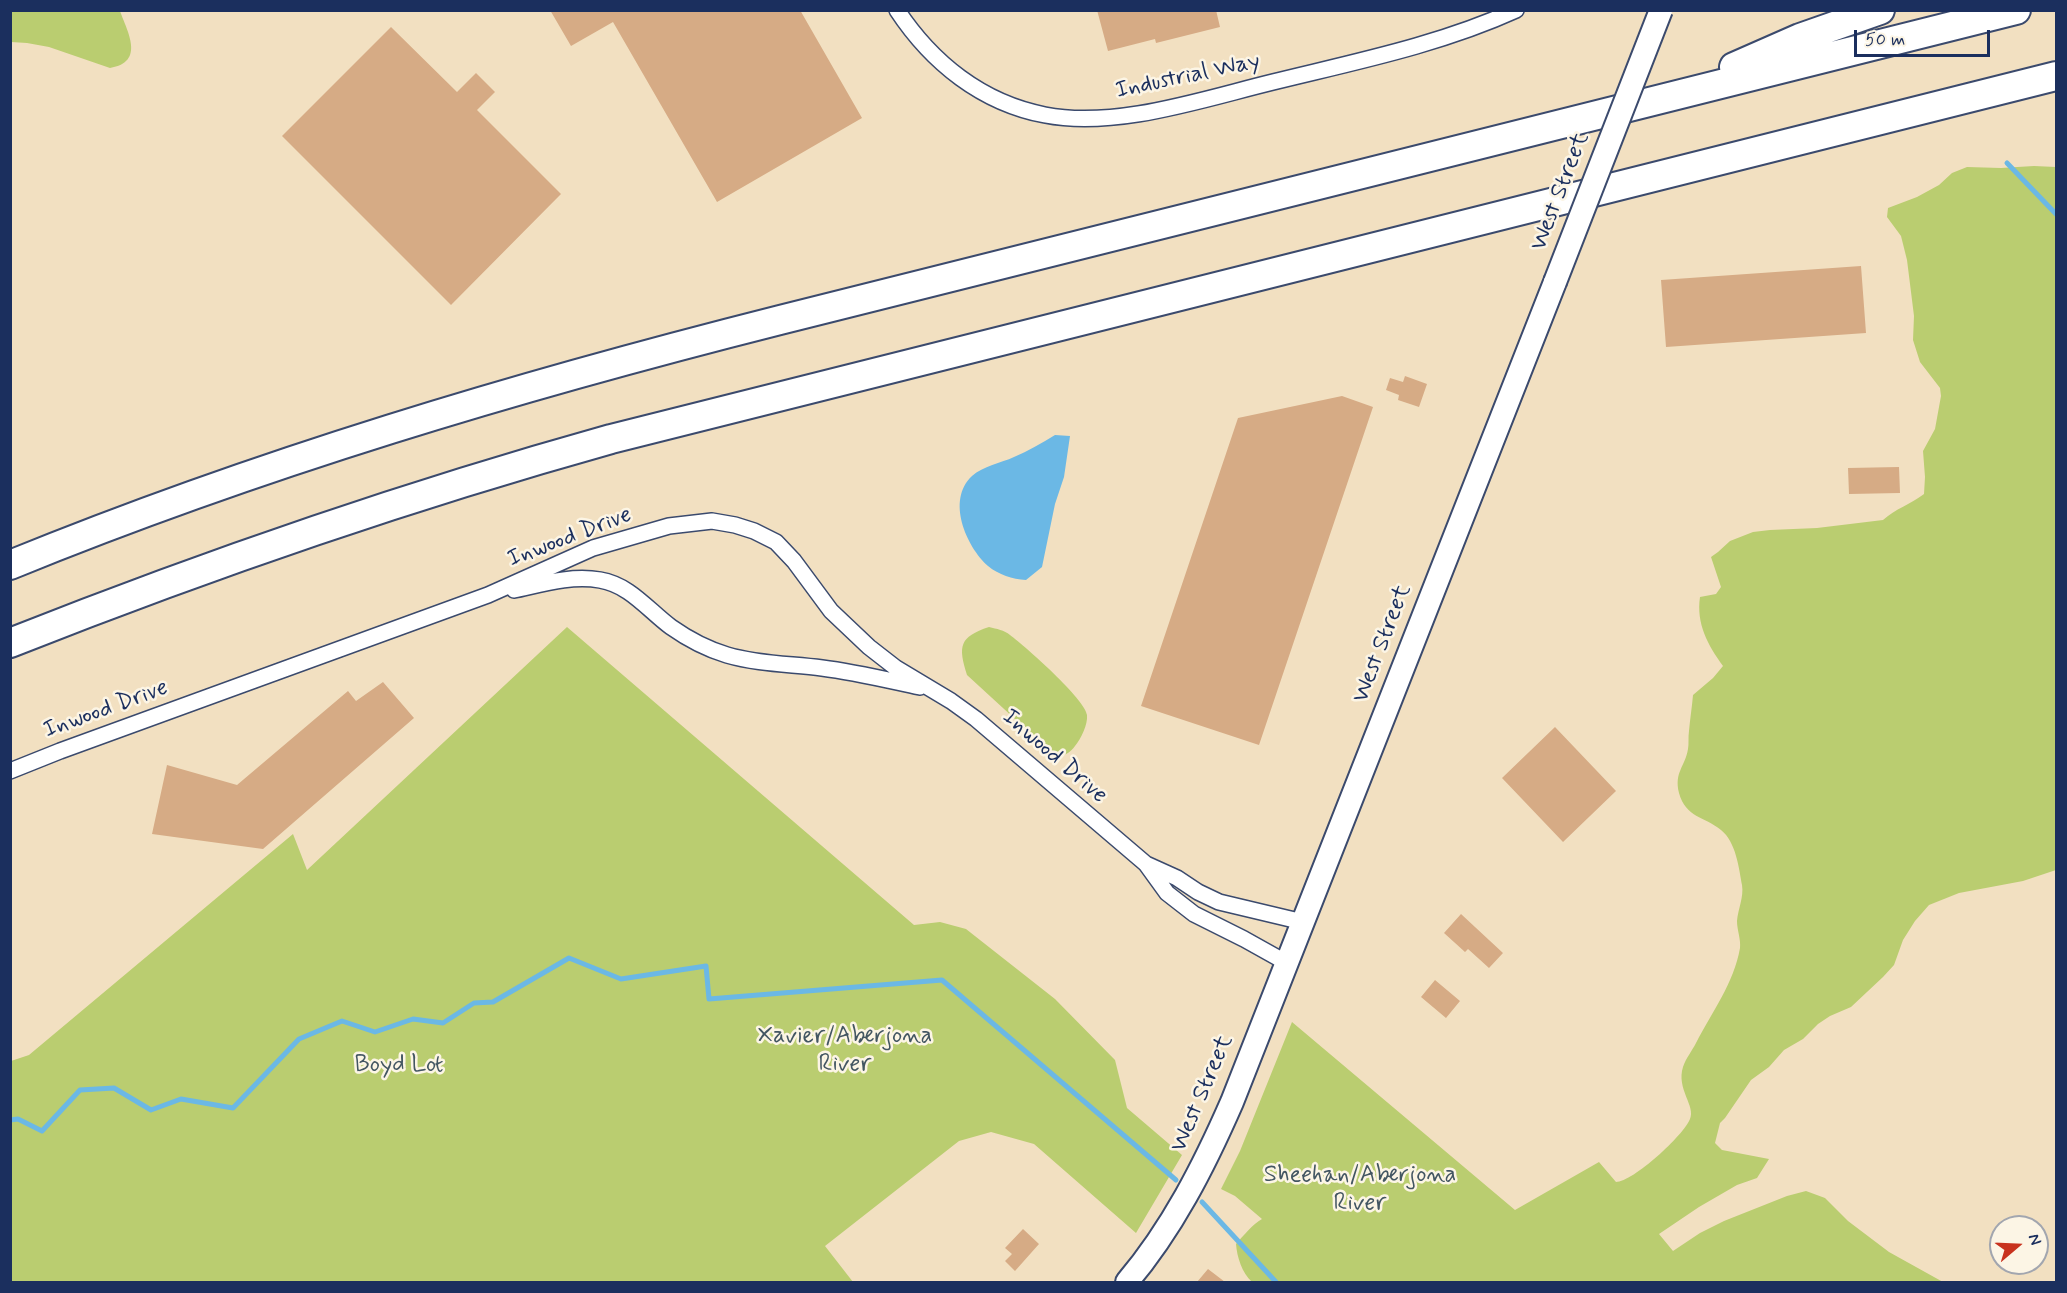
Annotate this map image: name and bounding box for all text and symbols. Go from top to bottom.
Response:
scale bar [1857,18,1994,56]
text: 50 m [1865,28,1905,52]
street label: Industrial Way [1113,48,1263,106]
street label: West Street [1525,129,1597,255]
street label: Inwood Drive [504,501,636,575]
street label: West Street [1347,581,1419,707]
street label: Inwood Drive [40,674,172,746]
street label: Inwood Drive [995,703,1113,811]
park label: Xavier/Aberjona River [758,1023,932,1079]
street label: West Street [1165,1031,1241,1157]
park label: Boyd Lot [355,1052,443,1080]
park label: Sheehan/Aberjona River [1264,1162,1456,1218]
north arrow [1989,1215,2049,1275]
text: N [2023,1231,2046,1248]

